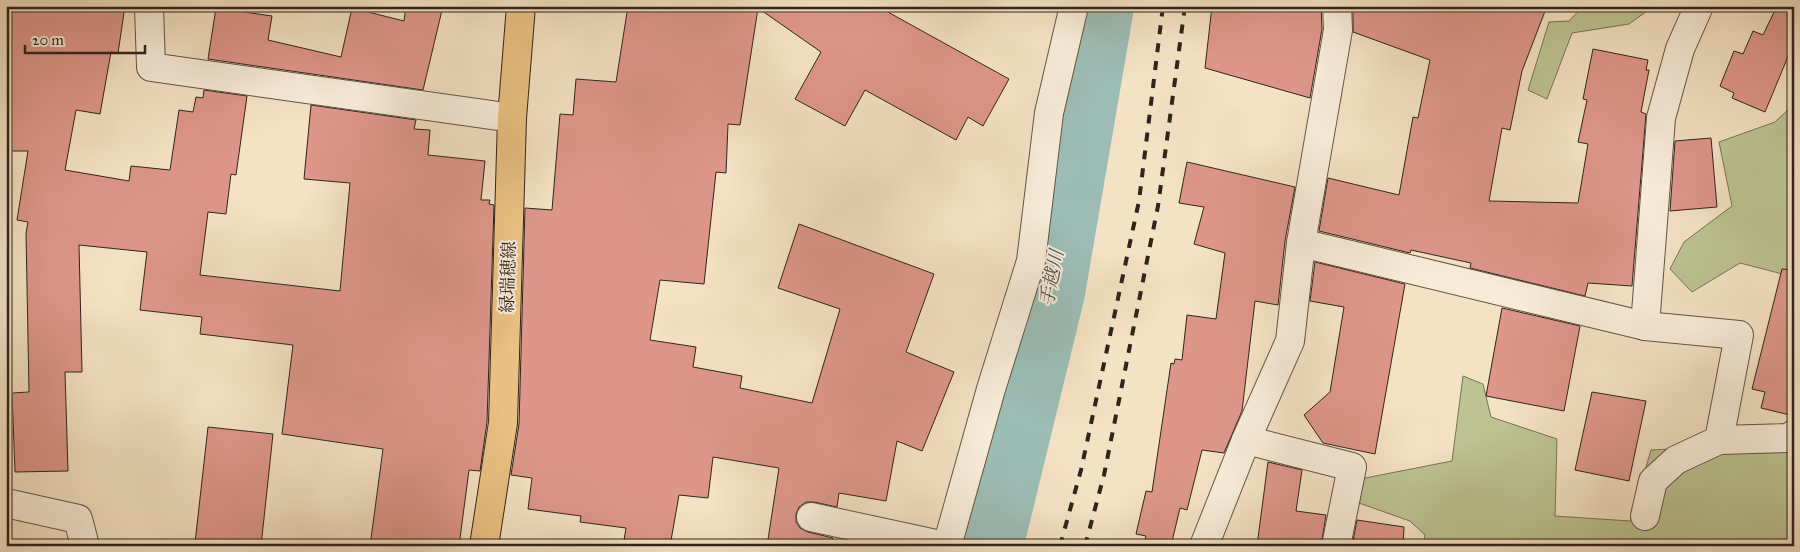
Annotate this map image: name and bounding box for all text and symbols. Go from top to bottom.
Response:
scale bar [25,22,145,54]
text: 20 m [32,31,64,49]
street label: 緑瑞穂線 [496,241,520,313]
water label: 手越川 [1035,246,1069,308]

